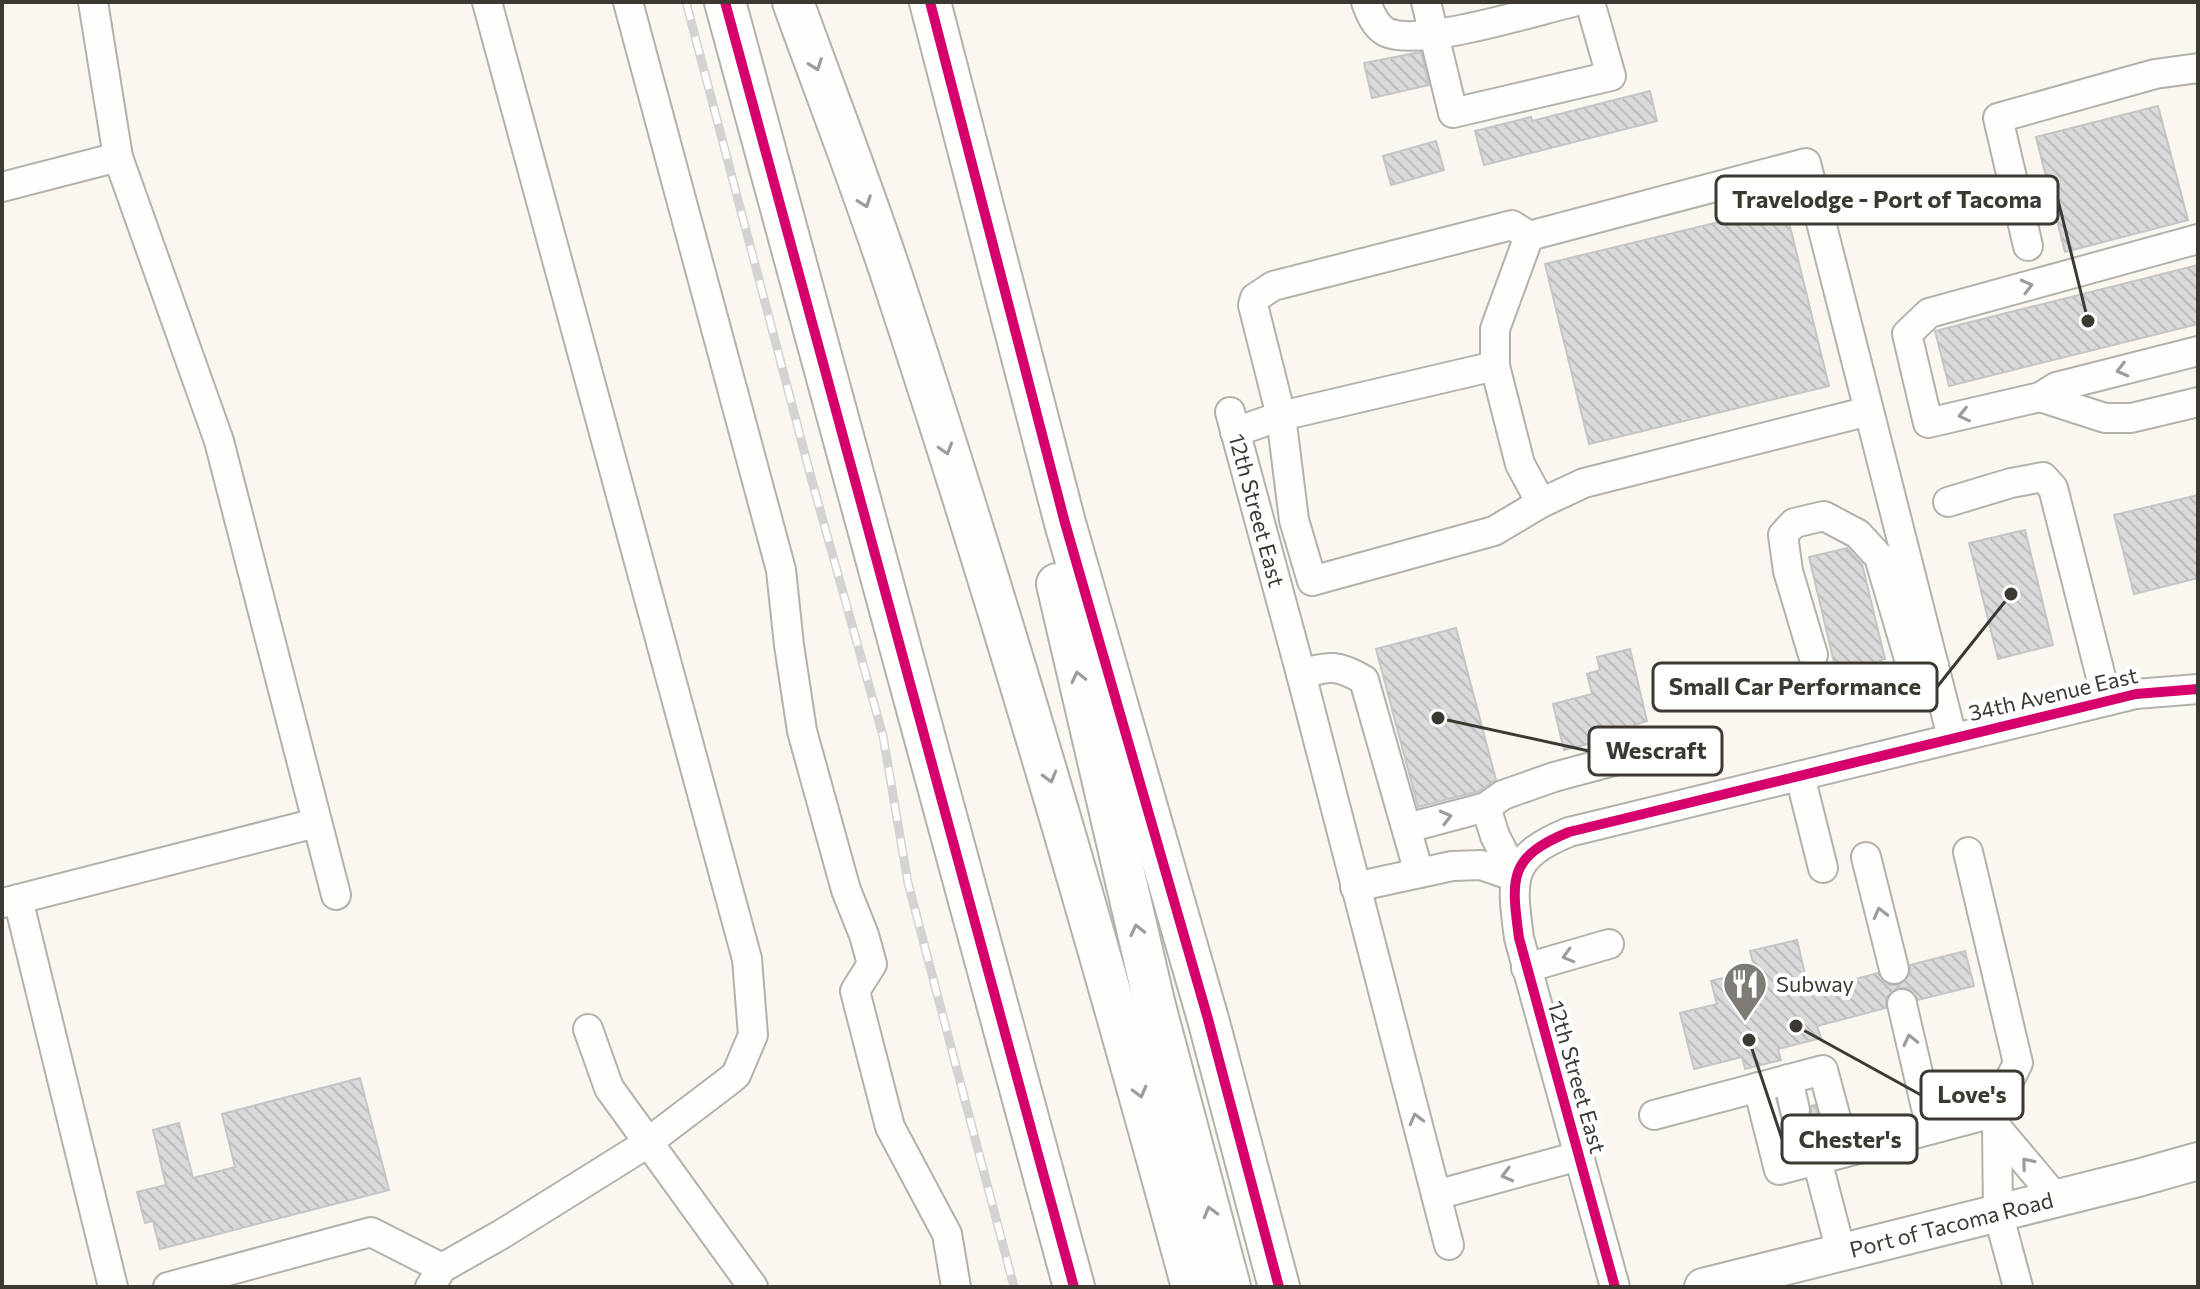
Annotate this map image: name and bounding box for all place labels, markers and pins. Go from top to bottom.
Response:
callout: Travelodge - Port of Tacoma [1716,176,2058,224]
callout: Small Car Performance [1653,663,1937,711]
callout: Wescraft [1589,727,1722,775]
restaurant icon: Subway [1721,960,1769,1023]
place label: Subway [1776,970,1854,997]
callout: Love's [1921,1071,2023,1119]
callout: Chester's [1782,1115,1917,1163]

